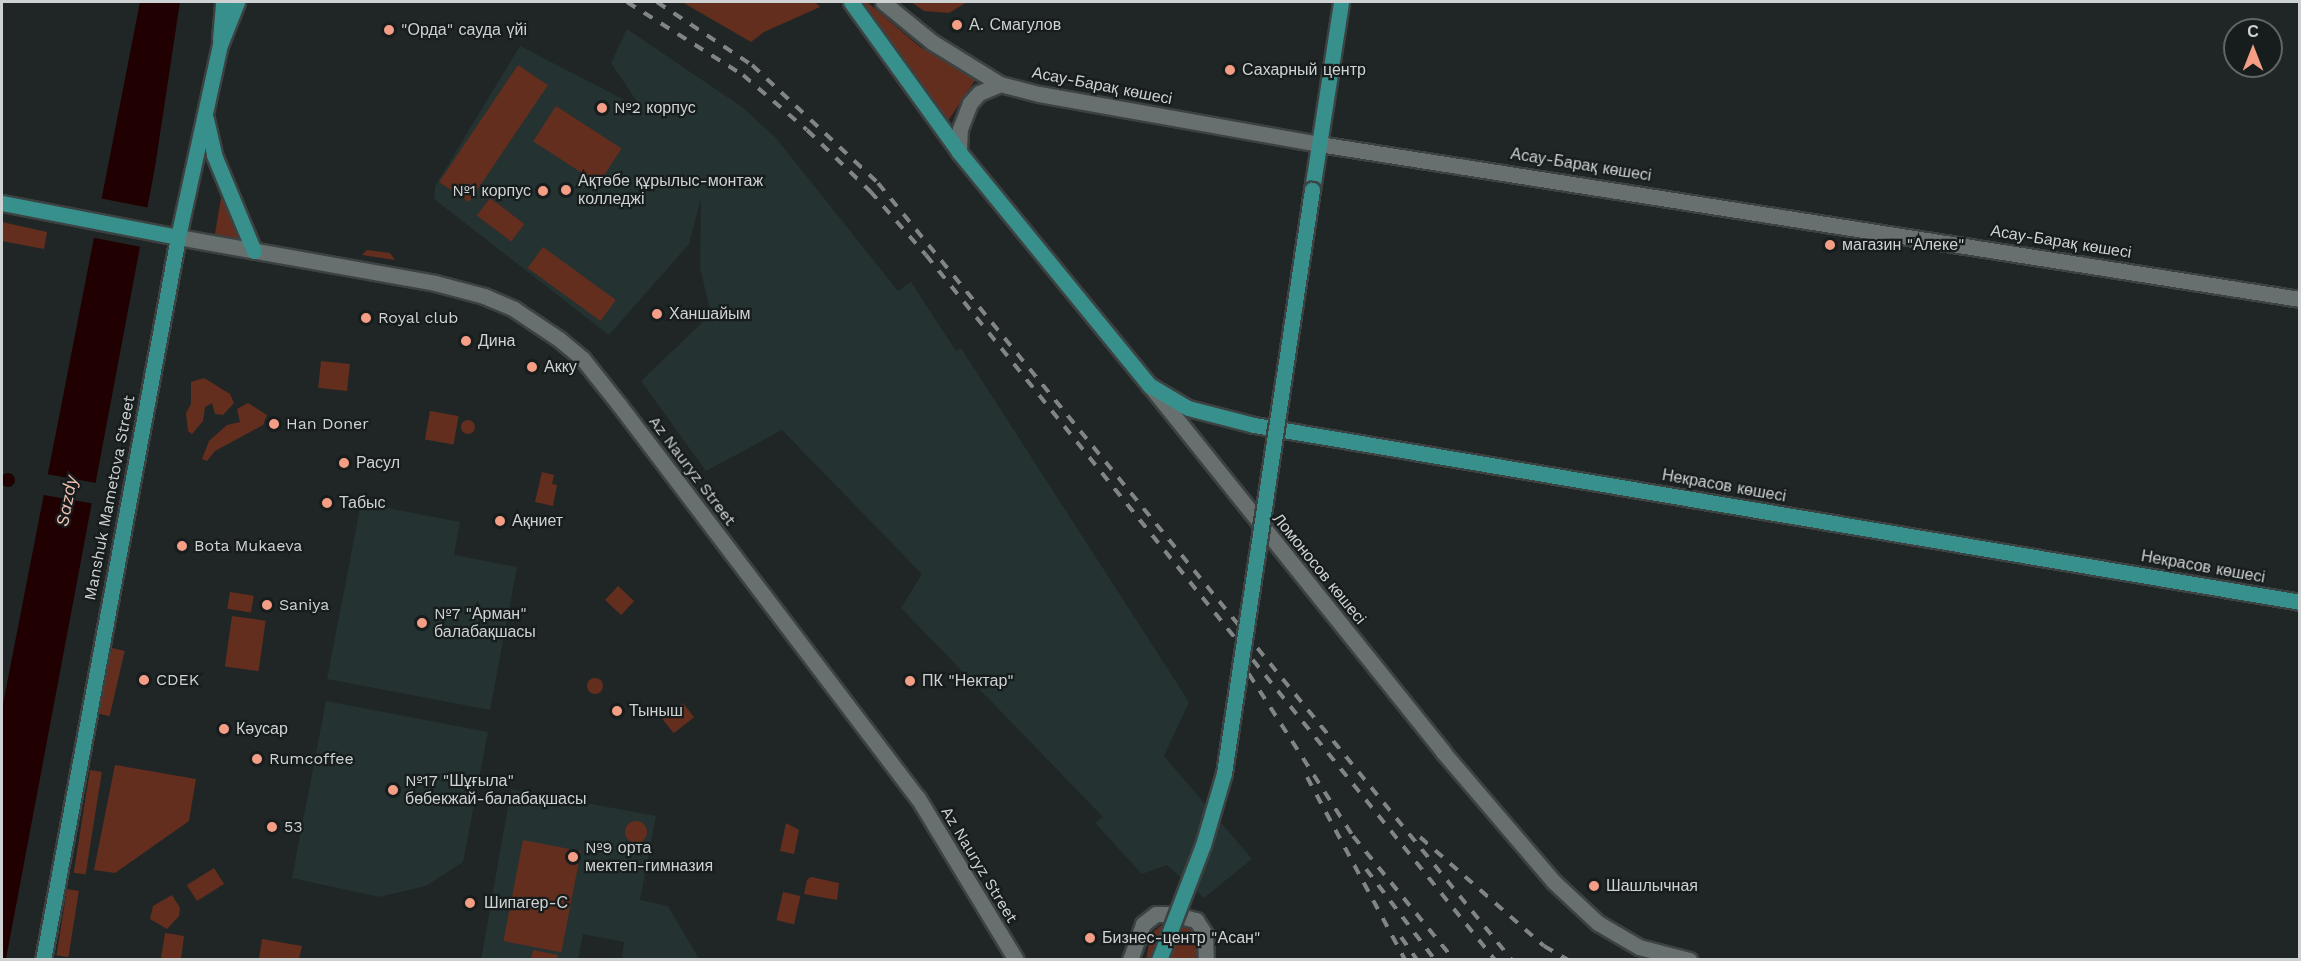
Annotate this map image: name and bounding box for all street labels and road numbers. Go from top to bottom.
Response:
street label: Асау-Барақ көшесі [1030,63,1174,109]
street label: Асау-Барақ көшесі [1509,144,1653,186]
street label: Асау-Барақ көшесі [1989,221,2133,263]
street label: Manshuk Mametova Street [81,393,139,603]
street label: Az Nauryz Street [645,412,739,530]
street label: Некрасов көшесі [1661,466,1787,506]
street label: Ломоносов көшесі [1268,510,1370,628]
street label: Некрасов көшесі [2140,547,2266,587]
street label: Az Nauryz Street [937,803,1021,927]

